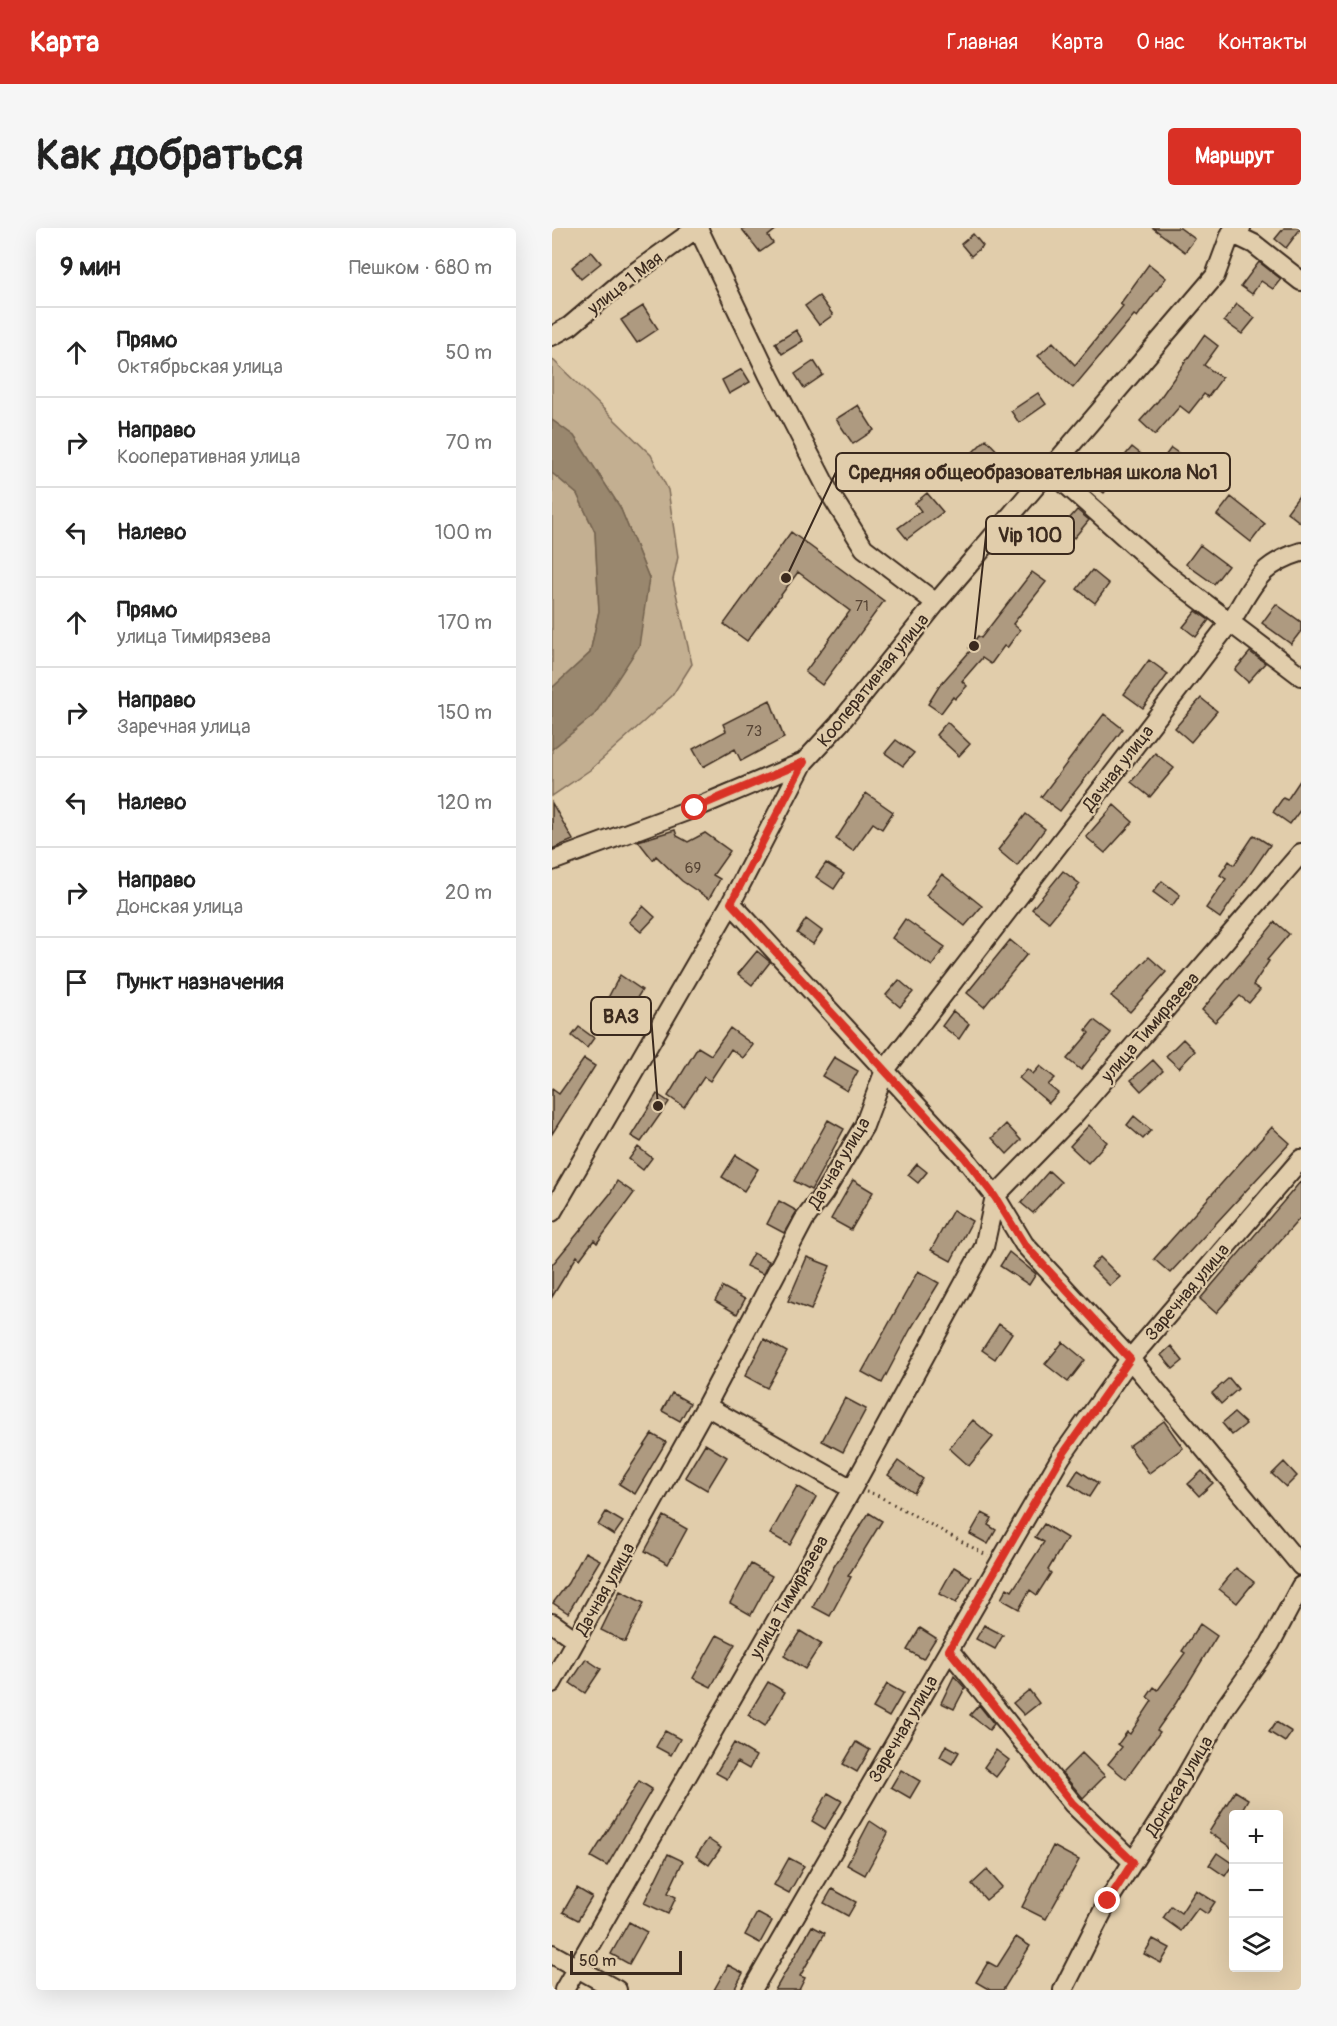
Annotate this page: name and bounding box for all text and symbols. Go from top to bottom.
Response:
text: Карта [30,25,99,60]
text: Главная [947,29,1018,56]
text: Карта [1051,29,1103,56]
text: О нас [1136,29,1185,56]
text: Контакты [1218,29,1307,56]
button: Маршрут [1168,128,1301,185]
text: Как добраться [36,130,303,182]
street label: улица 1 Мая [582,247,668,321]
text: 9 мин [60,251,121,283]
text: Пешком · 680 m [349,255,492,280]
text: Прямо [117,326,177,354]
icon: ahead [60,336,93,369]
text: 50 m [445,340,492,365]
text: Октябрьская улица [117,354,283,379]
text: Направо [117,416,196,444]
icon: right [60,426,93,459]
text: 70 m [446,430,492,455]
text: Кооперативная улица [117,444,300,469]
callout: Средняя общеобразовательная школа №1 [836,453,1230,491]
text: Средняя общеобразовательная школа №1 [848,460,1218,485]
icon: left [60,516,93,549]
callout: Vip 100 [986,516,1074,554]
text: Налево [117,518,186,546]
text: 100 m [435,520,492,545]
text: Vip 100 [998,523,1062,548]
text: Прямо [117,596,177,624]
house number: 71 [855,597,869,616]
icon: ahead [60,606,93,639]
street label: Кооперативная улица [813,609,934,752]
text: 170 m [438,610,492,635]
text: улица Тимирязева [117,624,271,649]
text: Направо [117,686,196,714]
icon: right [60,696,93,729]
text: 150 m [438,700,492,725]
text: Заречная улица [117,714,251,739]
street label: Дачная улица [1077,721,1159,817]
house number: 73 [746,722,762,741]
icon: left [60,786,93,819]
text: Налево [117,788,186,816]
text: 120 m [437,790,492,815]
route start [681,794,707,820]
house number: 69 [685,859,701,878]
text: Направо [117,866,196,894]
icon: right [60,876,93,909]
text: 20 m [445,880,492,905]
text: Донская улица [117,894,243,919]
icon: arrive [60,966,93,999]
text: Пункт назначения [117,968,284,996]
street label: улица Тимирязева [1096,968,1204,1088]
callout: ВАЗ [591,997,651,1035]
text: ВАЗ [603,1004,639,1029]
street label: Дачная улица [803,1113,876,1214]
street label: Заречная улица [1140,1239,1235,1346]
street label: улица Тимирязева [744,1532,834,1664]
street label: Дачная улица [570,1539,640,1641]
street label: Заречная улица [863,1671,943,1787]
street label: Донская улица [1140,1732,1218,1842]
map controls [1229,1810,1283,1972]
button: + [1229,1810,1283,1864]
button: − [1229,1864,1283,1918]
route end [1094,1887,1120,1913]
button: layers [1229,1918,1283,1972]
scale bar [570,1948,682,1976]
text: 50 m [579,1951,616,1971]

